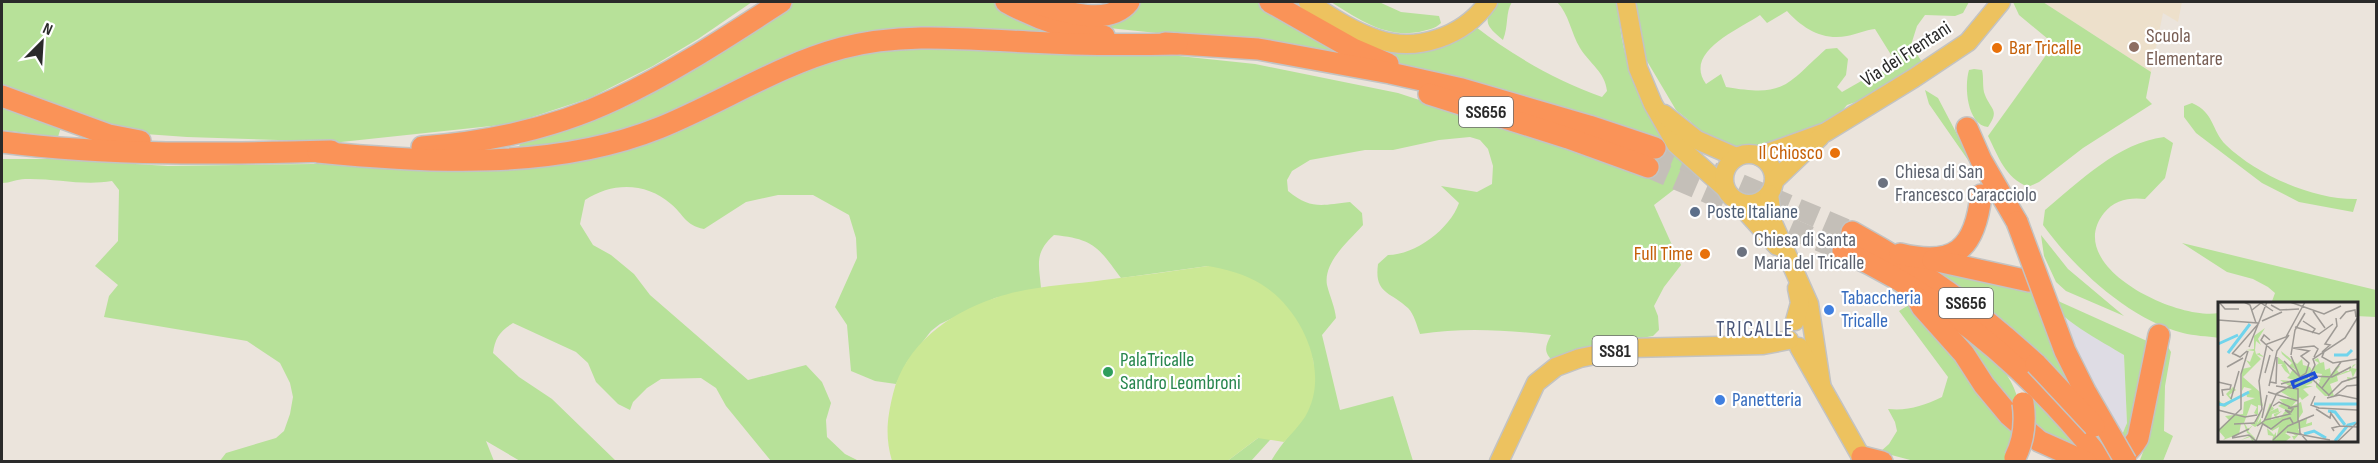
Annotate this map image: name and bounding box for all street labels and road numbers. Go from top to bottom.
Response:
street label: Via dei Frentani [1856,16,1956,92]
road number: SS656 [1459,97,1513,127]
road number: SS656 [1939,288,1993,318]
road number: SS81 [1592,336,1638,366]

